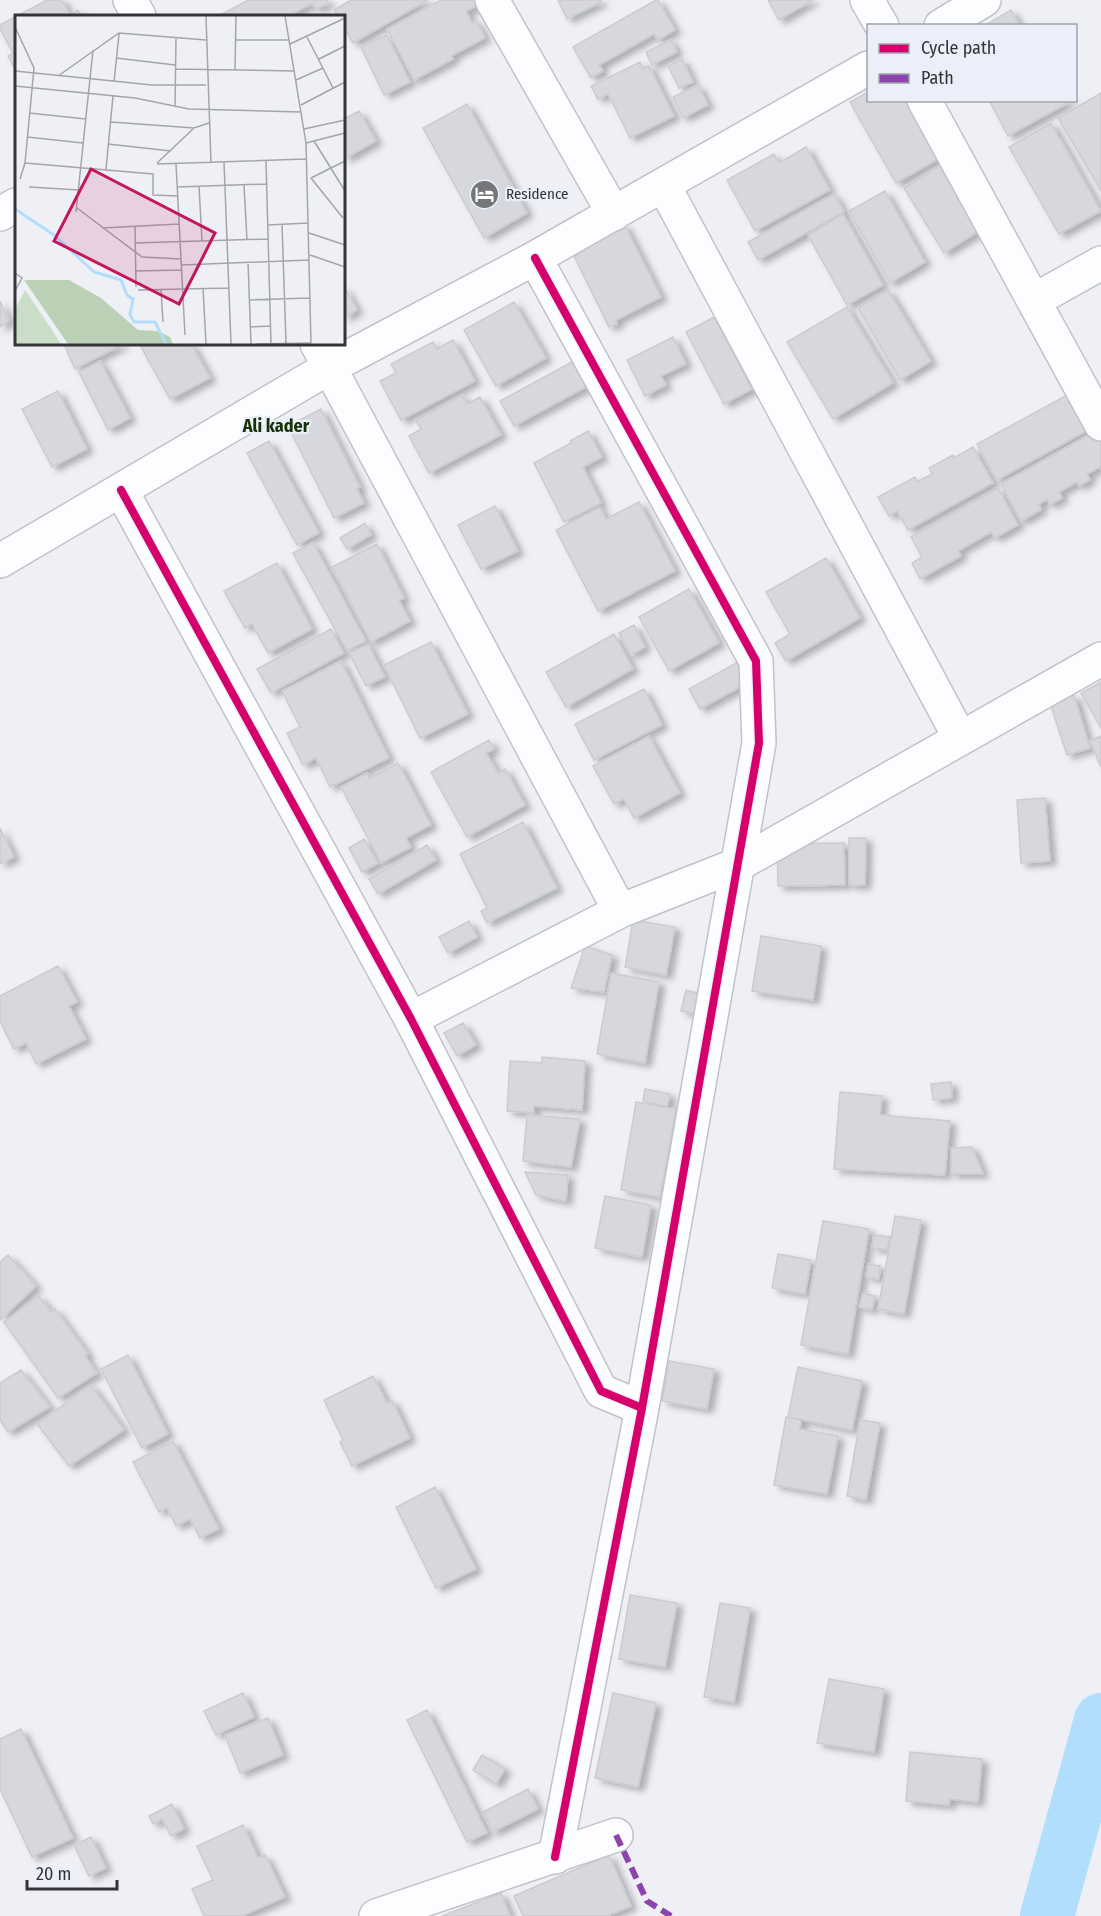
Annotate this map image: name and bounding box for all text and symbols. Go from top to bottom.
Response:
inset map [15,15,345,345]
legend [867,24,1077,102]
text: Cycle path [921,37,996,59]
text: Path [921,67,954,89]
hotel icon: Residence [469,178,501,210]
place label: Residence [506,185,568,203]
district label: Ali kader [242,415,310,437]
scale bar [27,1853,117,1891]
text: 20 m [36,1863,71,1885]

